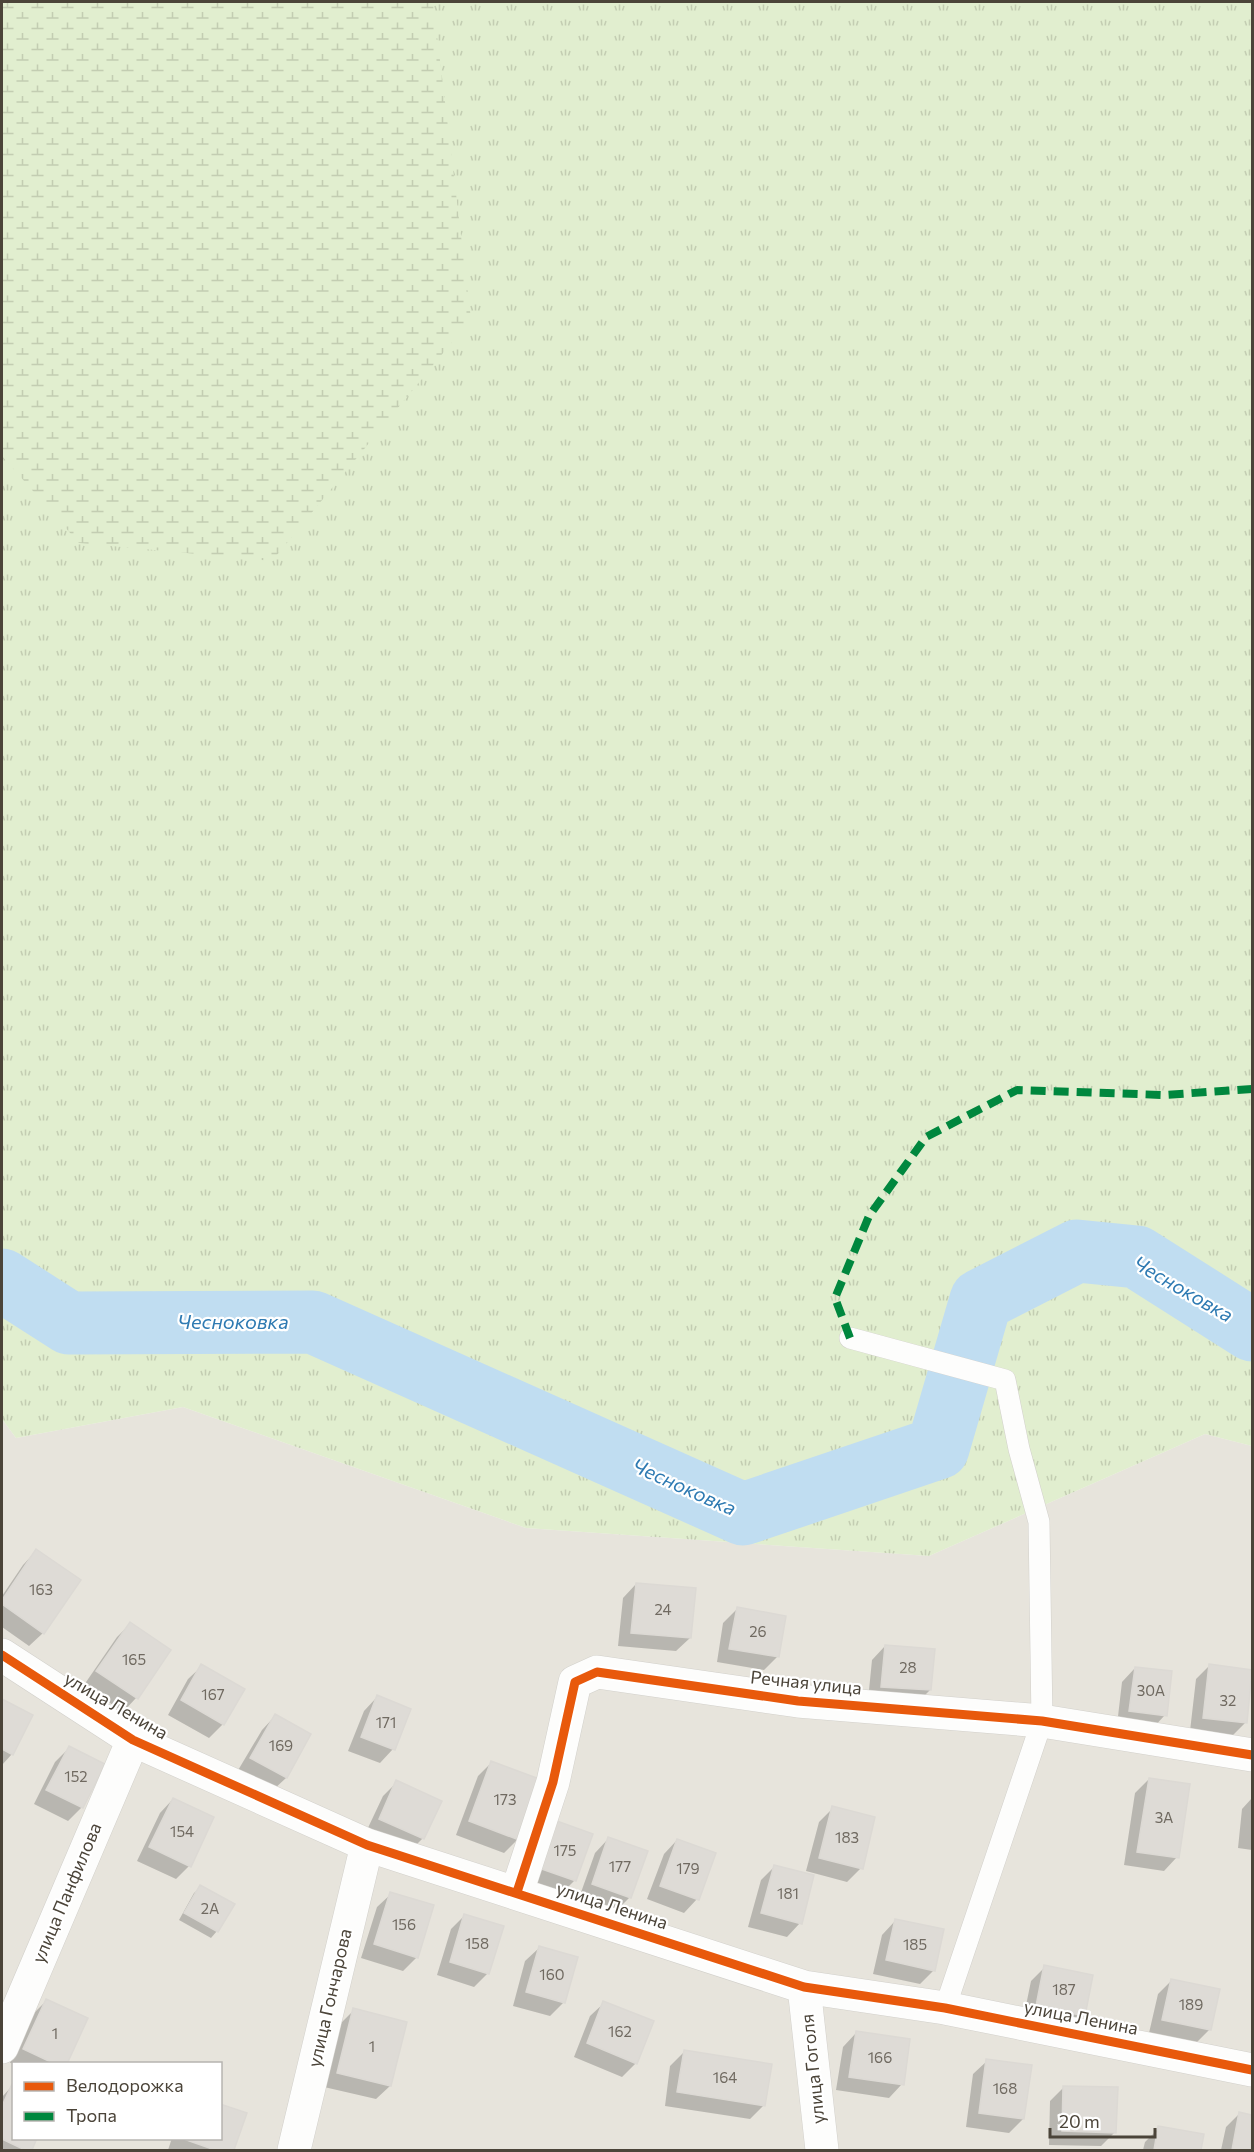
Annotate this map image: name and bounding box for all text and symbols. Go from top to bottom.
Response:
water label: Чесноковка [1129,1250,1238,1326]
water label: Чесноковка [177,1309,289,1333]
water label: Чесноковка [629,1453,740,1520]
house number: 163 [29,1580,53,1598]
house number: 24 [654,1600,672,1618]
house number: 26 [749,1622,767,1640]
house number: 165 [122,1650,146,1668]
house number: 28 [899,1658,917,1676]
street label: Речная улица [749,1665,863,1699]
street label: улица Ленина [61,1667,172,1744]
house number: 30А [1137,1681,1165,1699]
house number: 167 [201,1685,225,1703]
house number: 32 [1220,1691,1236,1709]
house number: 171 [376,1713,396,1731]
house number: 169 [269,1736,293,1754]
house number: 152 [64,1767,88,1785]
house number: 173 [494,1790,516,1808]
house number: 3А [1155,1808,1173,1826]
street label: улица Панфилова [27,1819,106,1966]
house number: 154 [170,1822,194,1840]
house number: 183 [835,1828,859,1846]
house number: 175 [554,1841,576,1859]
house number: 177 [609,1857,631,1875]
house number: 179 [676,1859,700,1877]
street label: улица Ленина [554,1877,671,1933]
house number: 181 [777,1884,799,1902]
house number: 2А [201,1899,219,1917]
house number: 156 [392,1915,416,1933]
street label: улица Гончарова [302,1926,356,2069]
house number: 158 [465,1934,489,1952]
house number: 185 [903,1935,927,1953]
house number: 160 [539,1965,565,1983]
house number: 187 [1052,1980,1076,1998]
street label: улица Ленина [1022,1995,1140,2039]
house number: 189 [1179,1995,1203,2013]
street label: улица Гоголя [795,2013,829,2125]
house number: 162 [608,2022,632,2040]
house number: 1 [52,2024,58,2042]
house number: 1 [369,2037,375,2055]
house number: 166 [868,2048,892,2066]
legend [12,2062,222,2140]
house number: 164 [713,2068,737,2086]
text: Велодорожка [66,2074,184,2096]
house number: 168 [993,2079,1017,2097]
scale bar [1050,2101,1155,2139]
text: Тропа [66,2104,117,2126]
text: 20 m [1059,2110,1100,2132]

